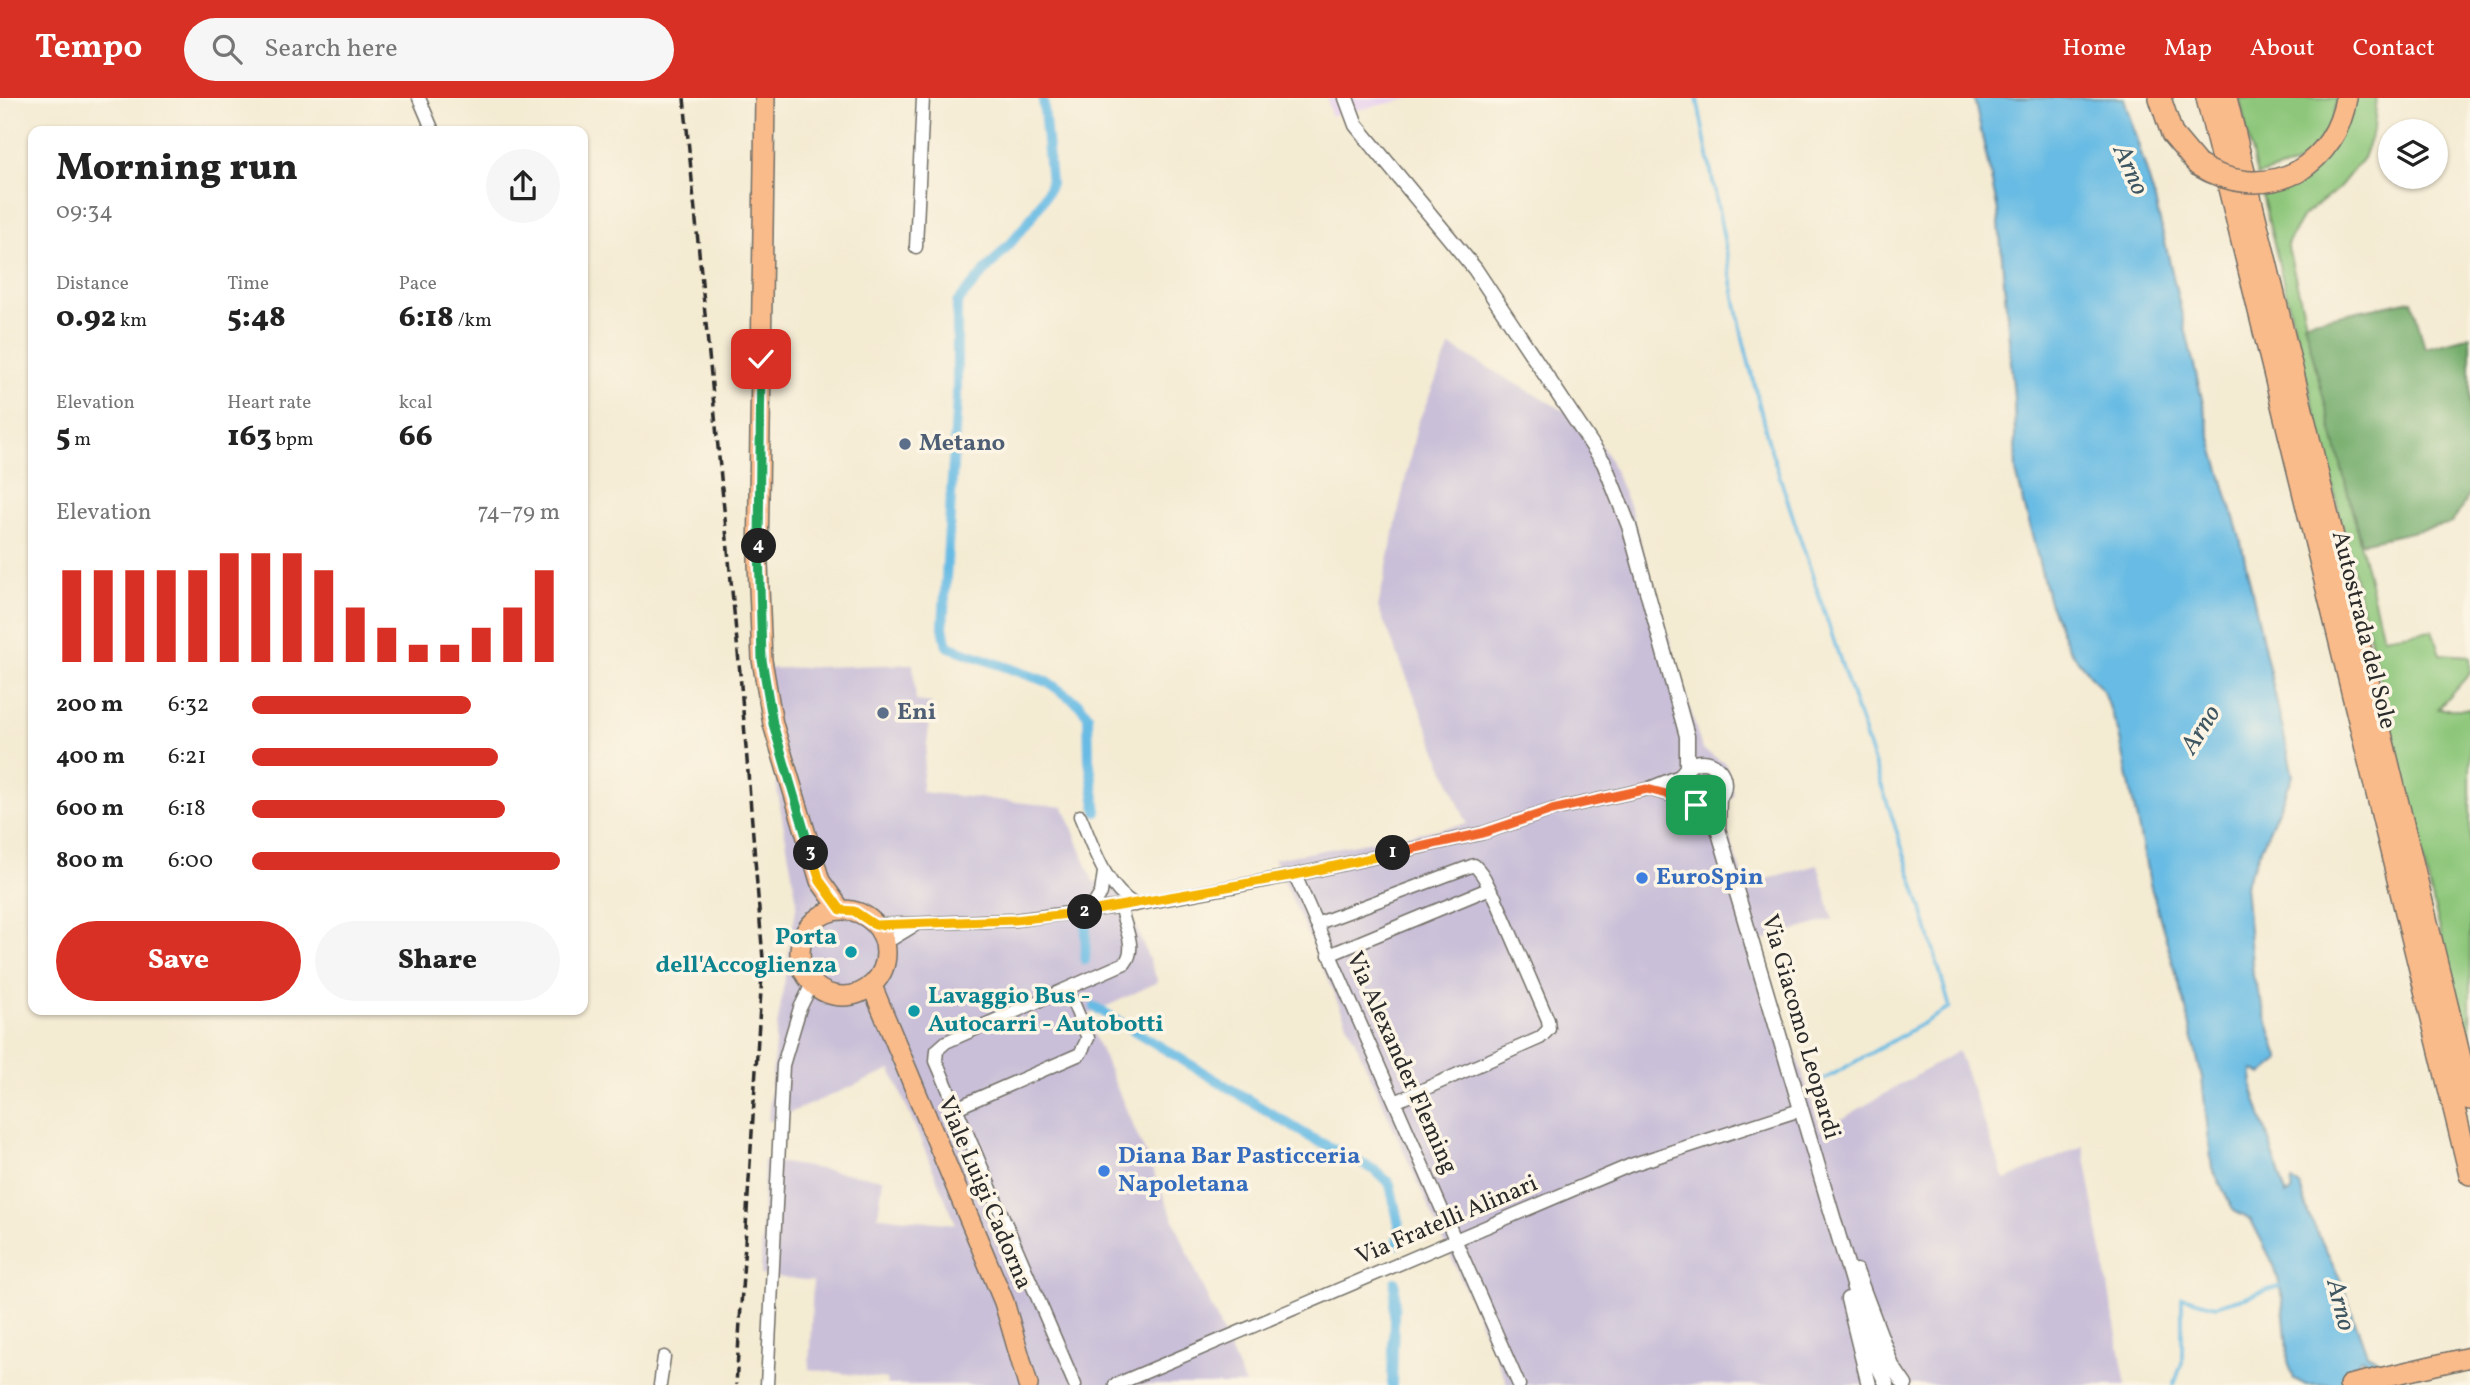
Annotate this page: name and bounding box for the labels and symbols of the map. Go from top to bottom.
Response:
water label: Arno [2103,138,2157,201]
pin [731,329,791,389]
place label: Metano [919,427,1005,461]
marker: Metano [897,436,913,452]
street label: Autostrada del Sole [2322,527,2404,733]
pin: 4 [742,528,776,564]
place label: Eni [897,696,936,730]
water label: Arno [2171,698,2230,762]
marker: Eni [875,705,891,721]
pin [1666,775,1726,835]
pin: 3 [794,836,828,870]
pin: 1 [1376,836,1410,870]
place label: EuroSpin [1656,861,1764,895]
marker: EuroSpin [1634,870,1650,886]
pin: 2 [1068,894,1102,930]
street label: Via Giacomo Leopardi [1752,911,1848,1143]
place label: Porta dell'Accoglienza [656,921,837,983]
marker: Porta dell'Accoglienza [843,944,859,960]
street label: Via Alexander Fleming [1337,946,1465,1180]
place label: Lavaggio Bus - Autocarri - Autobotti [928,980,1164,1042]
marker: Lavaggio Bus - Autocarri - Autobotti [906,1003,922,1019]
street label: Viale Luigi Cadorna [928,1091,1040,1295]
place label: Diana Bar Pasticceria Napoletana [1118,1140,1360,1202]
marker: Diana Bar Pasticceria Napoletana [1096,1163,1112,1179]
street label: Via Fratelli Alinari [1351,1167,1543,1275]
water label: Arno [2316,1274,2364,1335]

